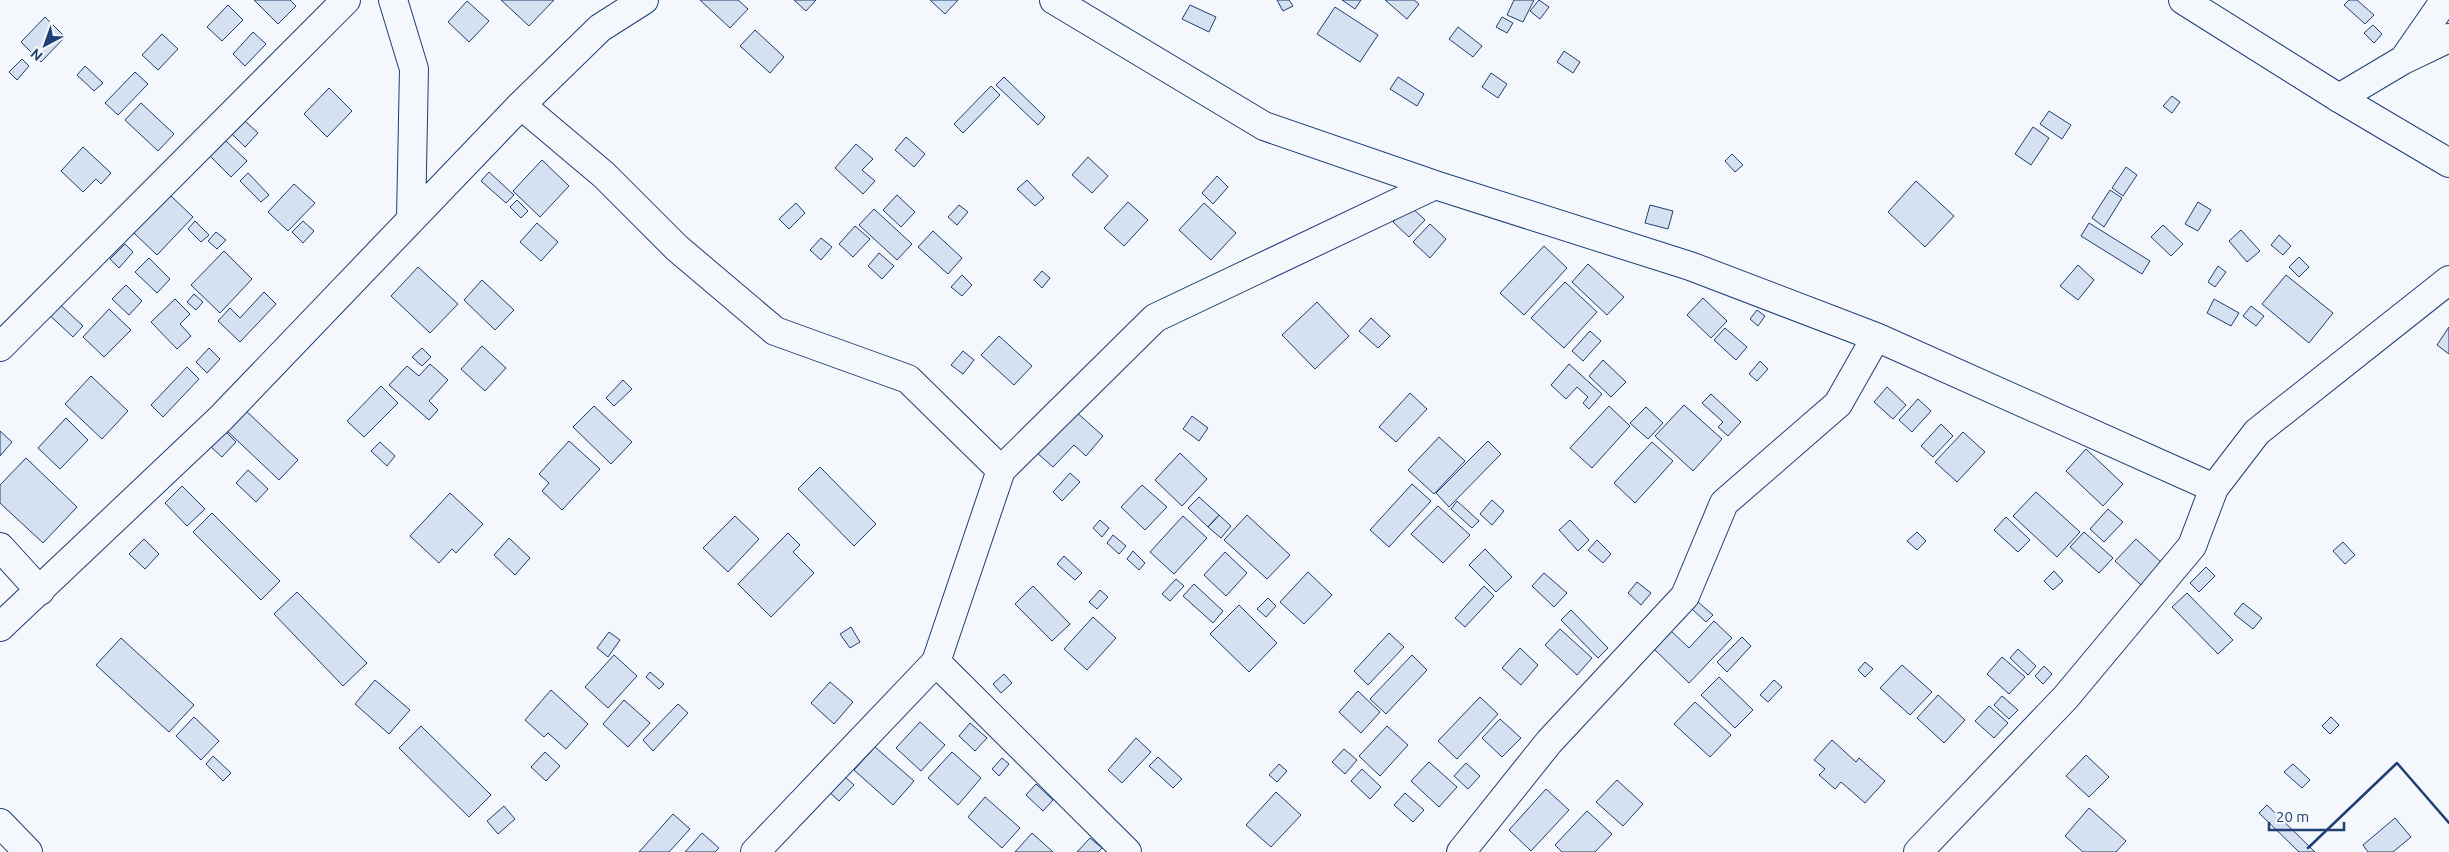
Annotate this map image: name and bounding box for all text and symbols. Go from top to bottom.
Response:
north arrow [20,20,70,70]
text: N [27,45,46,64]
scale bar [2269,800,2344,832]
text: 20 m [2276,808,2309,825]

